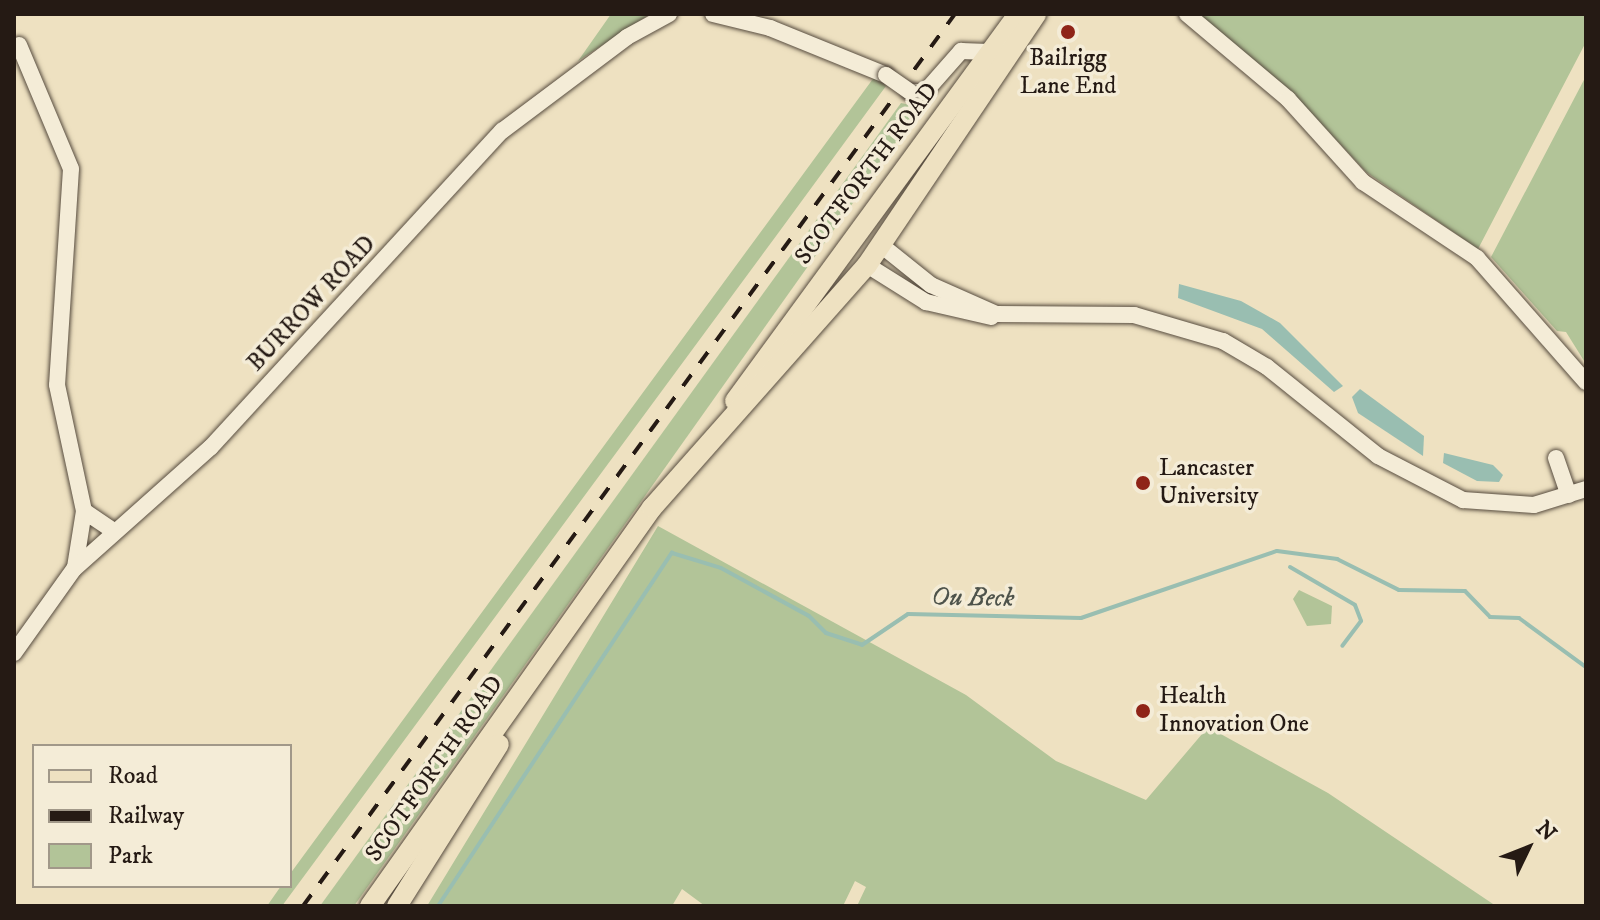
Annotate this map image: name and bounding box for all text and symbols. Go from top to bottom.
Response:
marker: Bailrigg Lane End [1059,23,1077,41]
place label: Bailrigg Lane End [1020,45,1116,101]
street label: SCOTFORTH ROAD [789,77,945,271]
street label: BURROW ROAD [242,230,382,378]
place label: Lancaster University [1159,455,1258,511]
marker: Lancaster University [1134,474,1152,492]
water label: Ou Beck [931,582,1015,614]
street label: SCOTFORTH ROAD [360,670,510,868]
place label: Health Innovation One [1159,683,1309,739]
marker: Health Innovation One [1134,702,1152,720]
legend [32,744,292,888]
text: Road [108,761,158,791]
text: Railway [108,801,184,831]
north arrow [1488,808,1568,888]
text: N [1530,815,1562,847]
text: Park [108,841,153,871]

